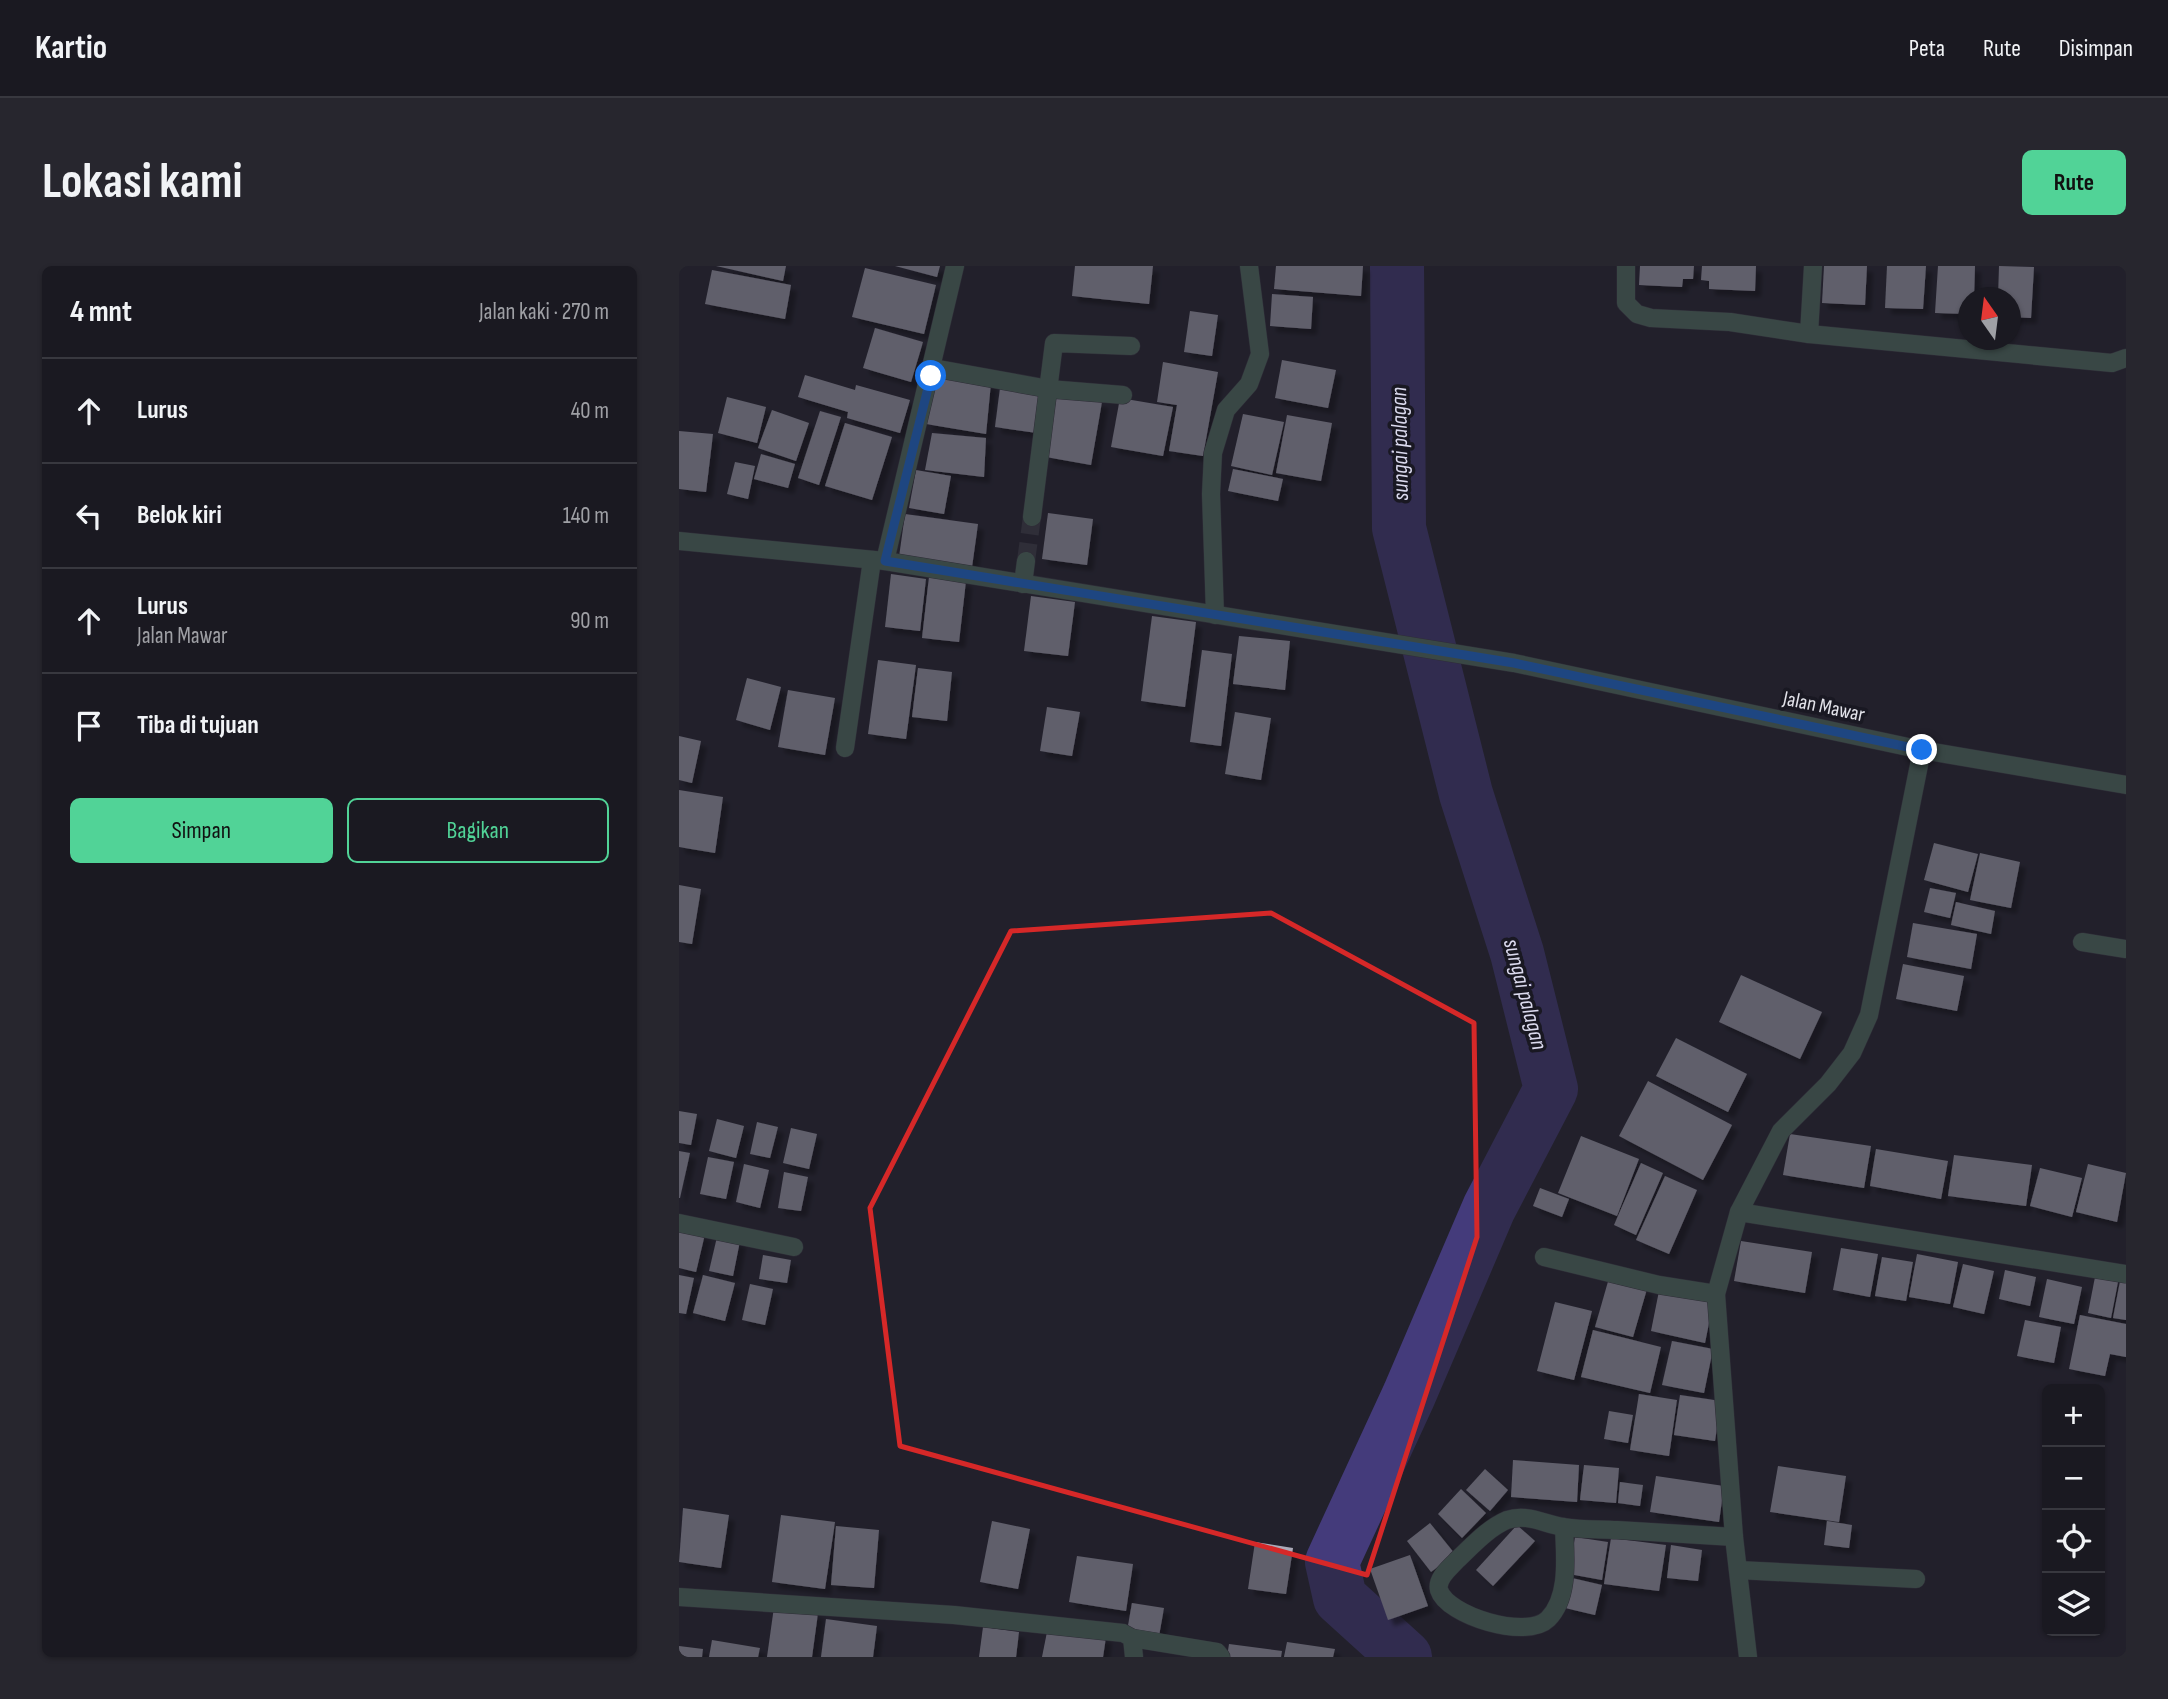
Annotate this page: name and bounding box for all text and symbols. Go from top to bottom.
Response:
text: Kartio [35,28,107,68]
text: Peta [1909,34,1945,63]
text: Rute [1983,34,2021,63]
text: Disimpan [2059,34,2133,63]
button: Rute [2022,150,2126,215]
text: Lokasi kami [42,153,242,212]
north arrow [1958,287,2021,350]
text: 4 mnt [70,294,132,330]
text: Jalan kaki · 270 m [479,298,609,326]
route start [915,360,946,391]
water label: sungai palagan [1385,386,1415,501]
icon: ahead [70,392,108,430]
text: Lurus [137,395,188,426]
text: 40 m [571,397,609,425]
icon: left [70,497,108,535]
text: Belok kiri [137,500,222,531]
text: 140 m [563,502,609,530]
text: Lurus [137,591,188,622]
icon: ahead [70,602,108,640]
text: 90 m [570,607,609,635]
text: Jalan Mawar [137,622,228,650]
street label: Jalan Mawar [1780,685,1867,727]
icon: arrive [70,707,108,745]
text: Tiba di tujuan [137,710,259,741]
route end [1906,734,1937,765]
button: Simpan [70,798,333,863]
button: Bagikan [347,798,609,863]
water label: sungai palagan [1497,936,1553,1053]
map controls [2042,1384,2105,1636]
button: + [2042,1384,2105,1447]
button: − [2042,1447,2105,1510]
button: locate [2042,1510,2105,1573]
button: layers [2042,1573,2105,1636]

